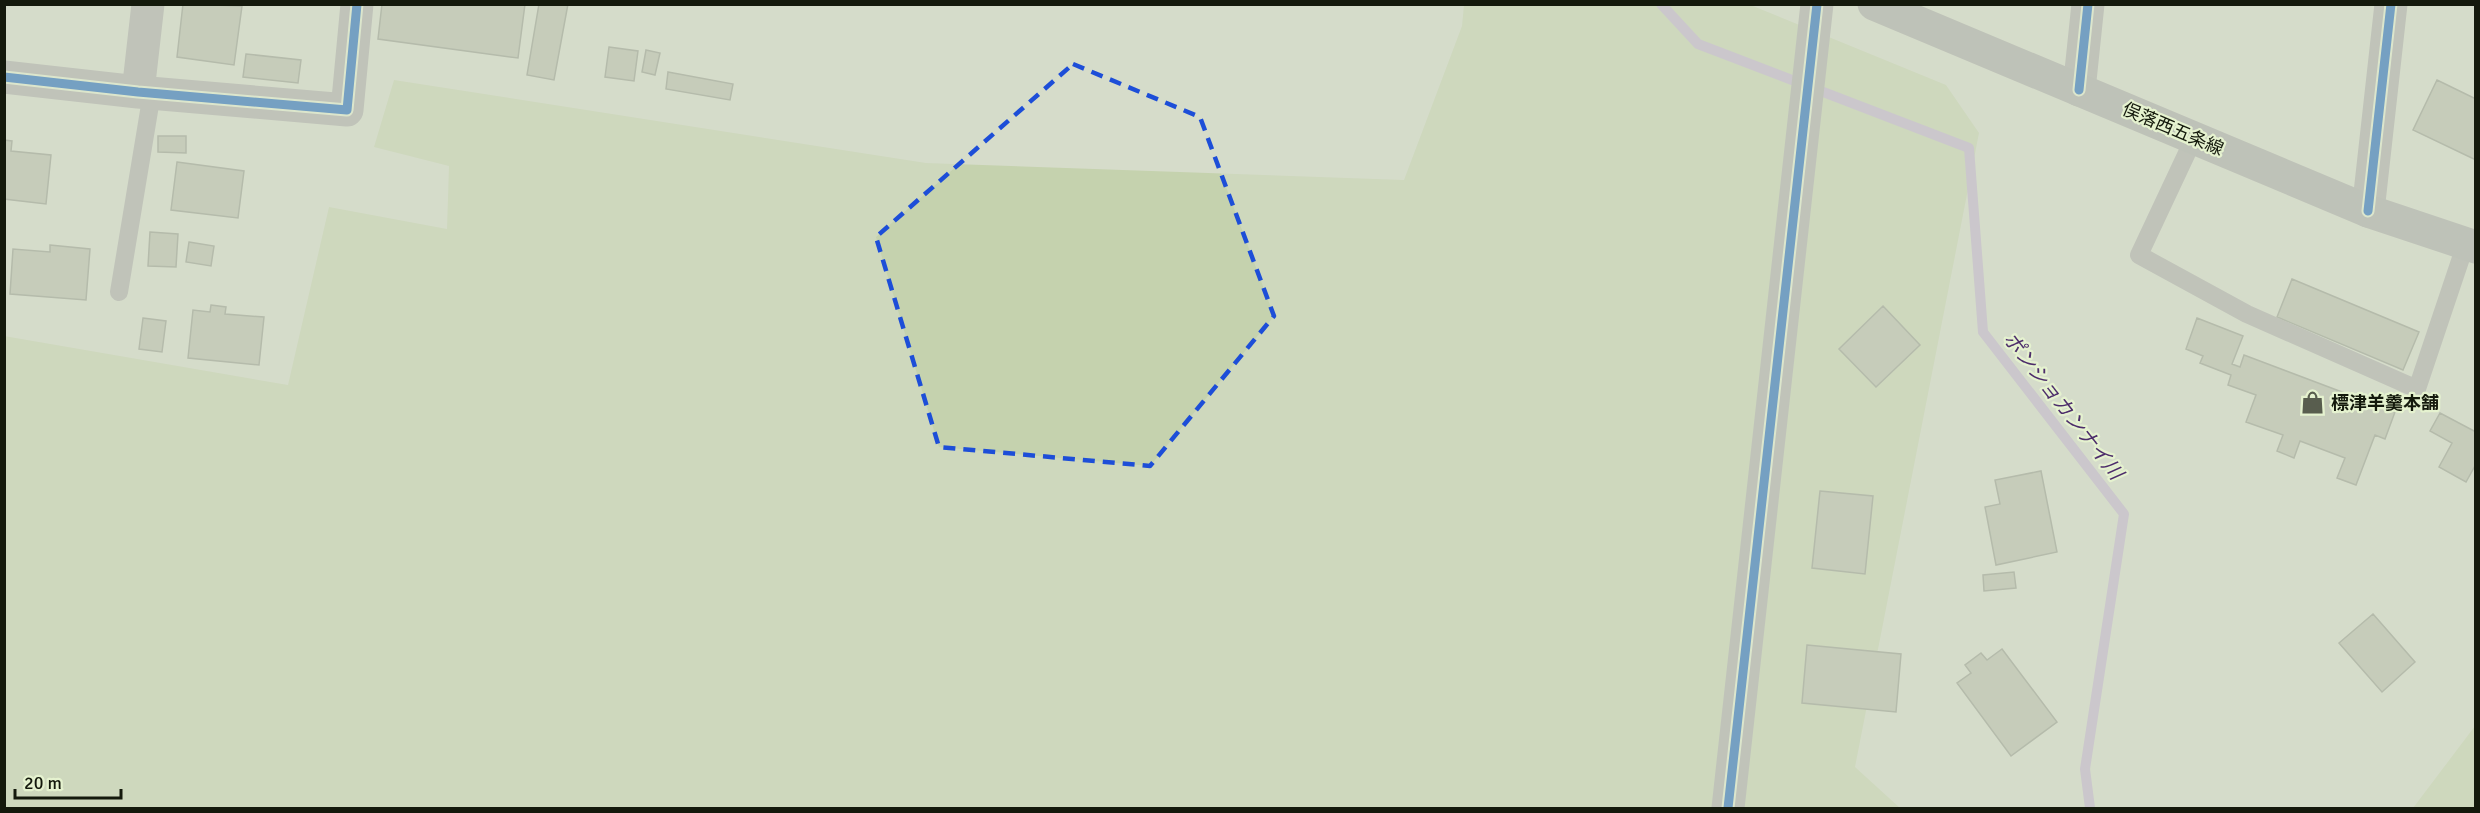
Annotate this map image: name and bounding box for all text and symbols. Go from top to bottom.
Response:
street label: 俣落西五条線 [2119,98,2227,160]
water label: ポンショカンナイ川 [1998,327,2129,486]
shop icon: 標津羊羹本舗 [2300,390,2326,416]
place label: 標津羊羹本舗 [2331,392,2439,414]
scale bar [15,762,122,800]
text: 20 m [24,772,62,794]

